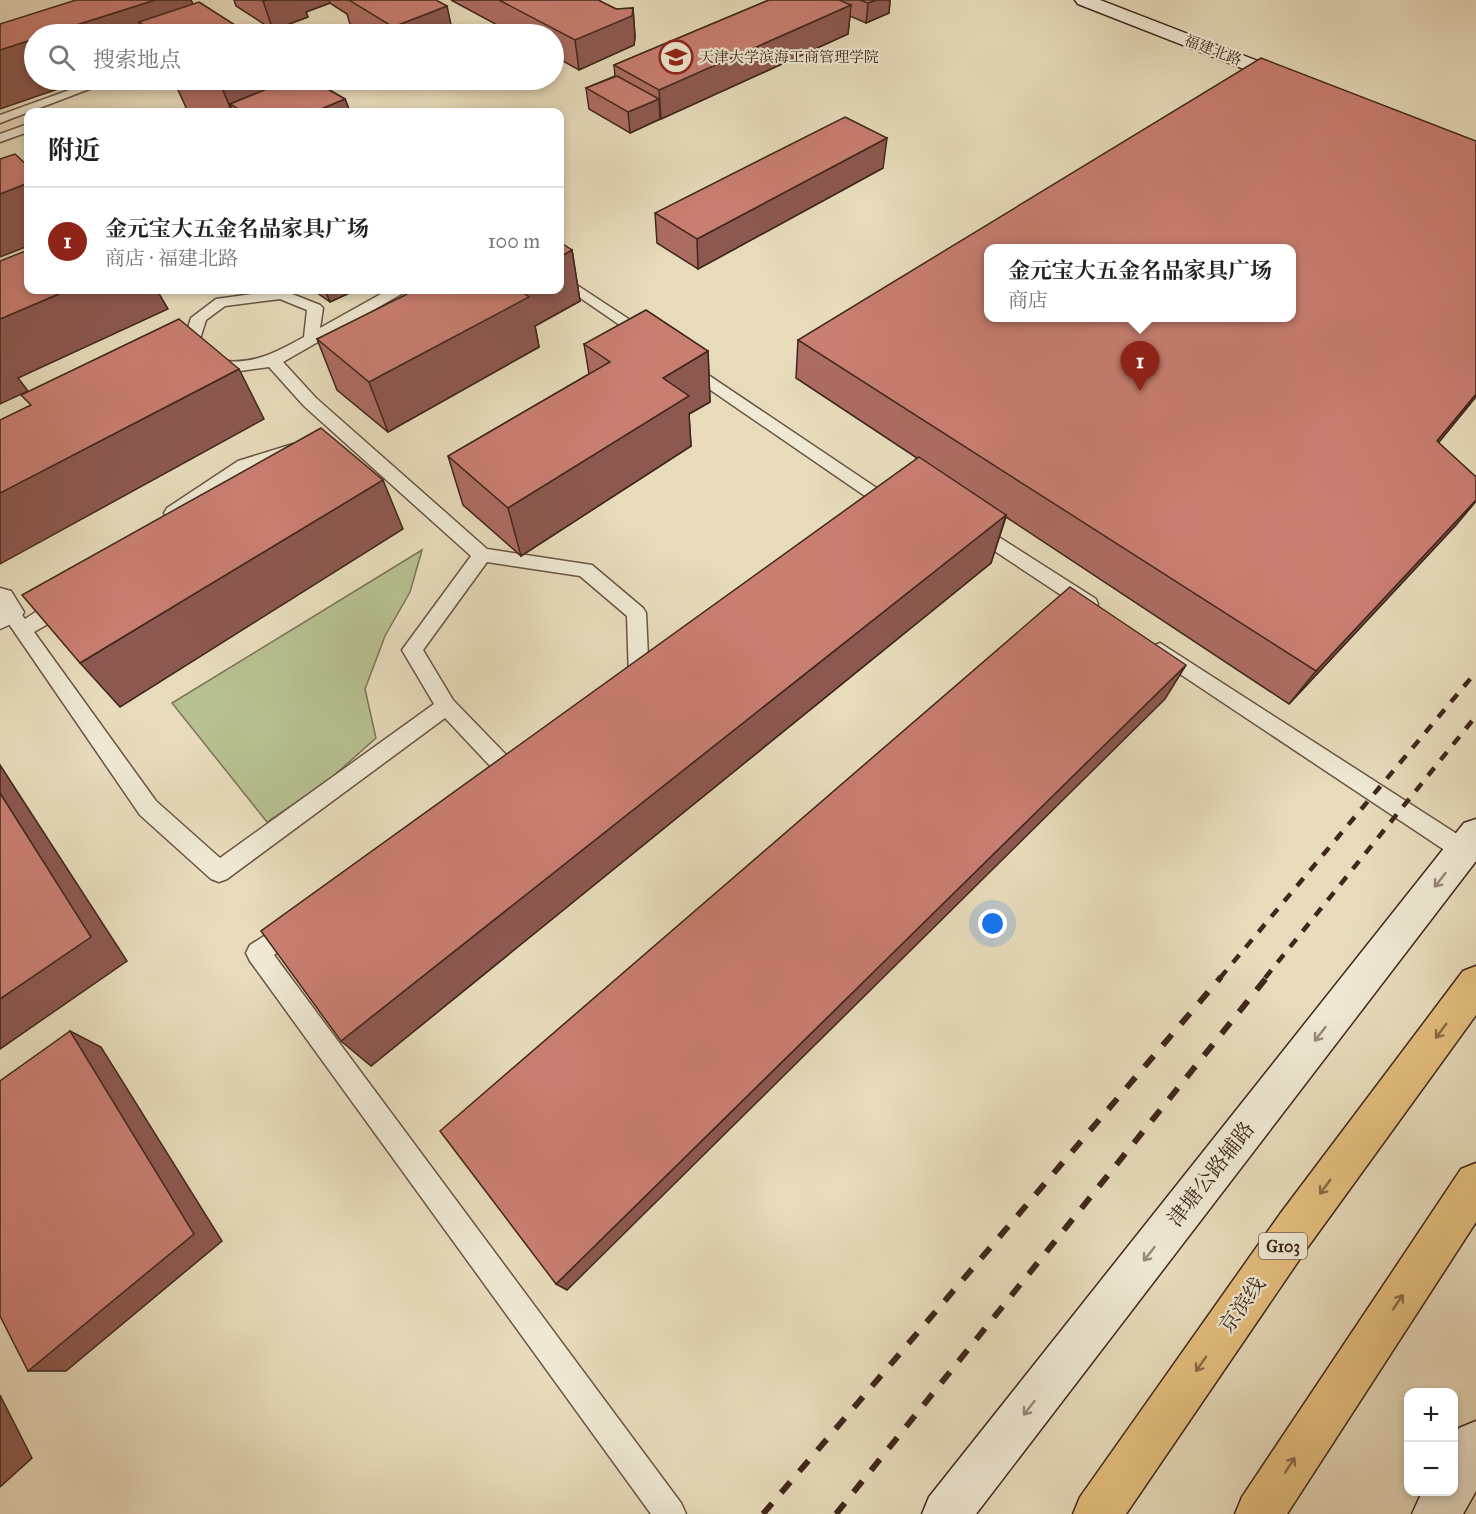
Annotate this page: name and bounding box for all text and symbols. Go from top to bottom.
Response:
search box [24,24,564,90]
street label: 福建北路 [1182,31,1244,69]
school or university icon: 天津大学滨海工商管理学院 [658,39,694,75]
icon: search [45,41,78,74]
text: 搜索地点 [93,46,181,73]
place label: 天津大学滨海工商管理学院 [699,48,879,66]
text: 附近 [48,134,100,166]
text: 金元宝大五金名品家具广场 [105,215,369,242]
text: 1 [64,229,71,253]
text: 100 m [488,229,540,253]
popup [984,244,1296,322]
text: 商店 · 福建北路 [105,246,238,270]
text: 金元宝大五金名品家具广场 [1008,257,1272,284]
text: 商店 [1008,288,1048,312]
pin: 1 [1120,342,1160,391]
one-way arrow [1433,872,1446,888]
your location [978,909,1007,938]
one-way arrow [1435,1022,1447,1038]
one-way arrow [1314,1025,1327,1041]
street label: 津塘公路辅路 [1162,1116,1260,1232]
one-way arrow [1319,1179,1331,1195]
road number: G103 [1259,1233,1307,1259]
one-way arrow [1142,1246,1155,1262]
street label: 京滨线 [1213,1272,1271,1338]
one-way arrow [1391,1293,1404,1310]
one-way arrow [1195,1355,1207,1372]
map controls [1404,1388,1458,1496]
button: + [1404,1388,1458,1442]
one-way arrow [1022,1399,1035,1415]
button: − [1404,1442,1458,1496]
one-way arrow [1284,1456,1297,1473]

